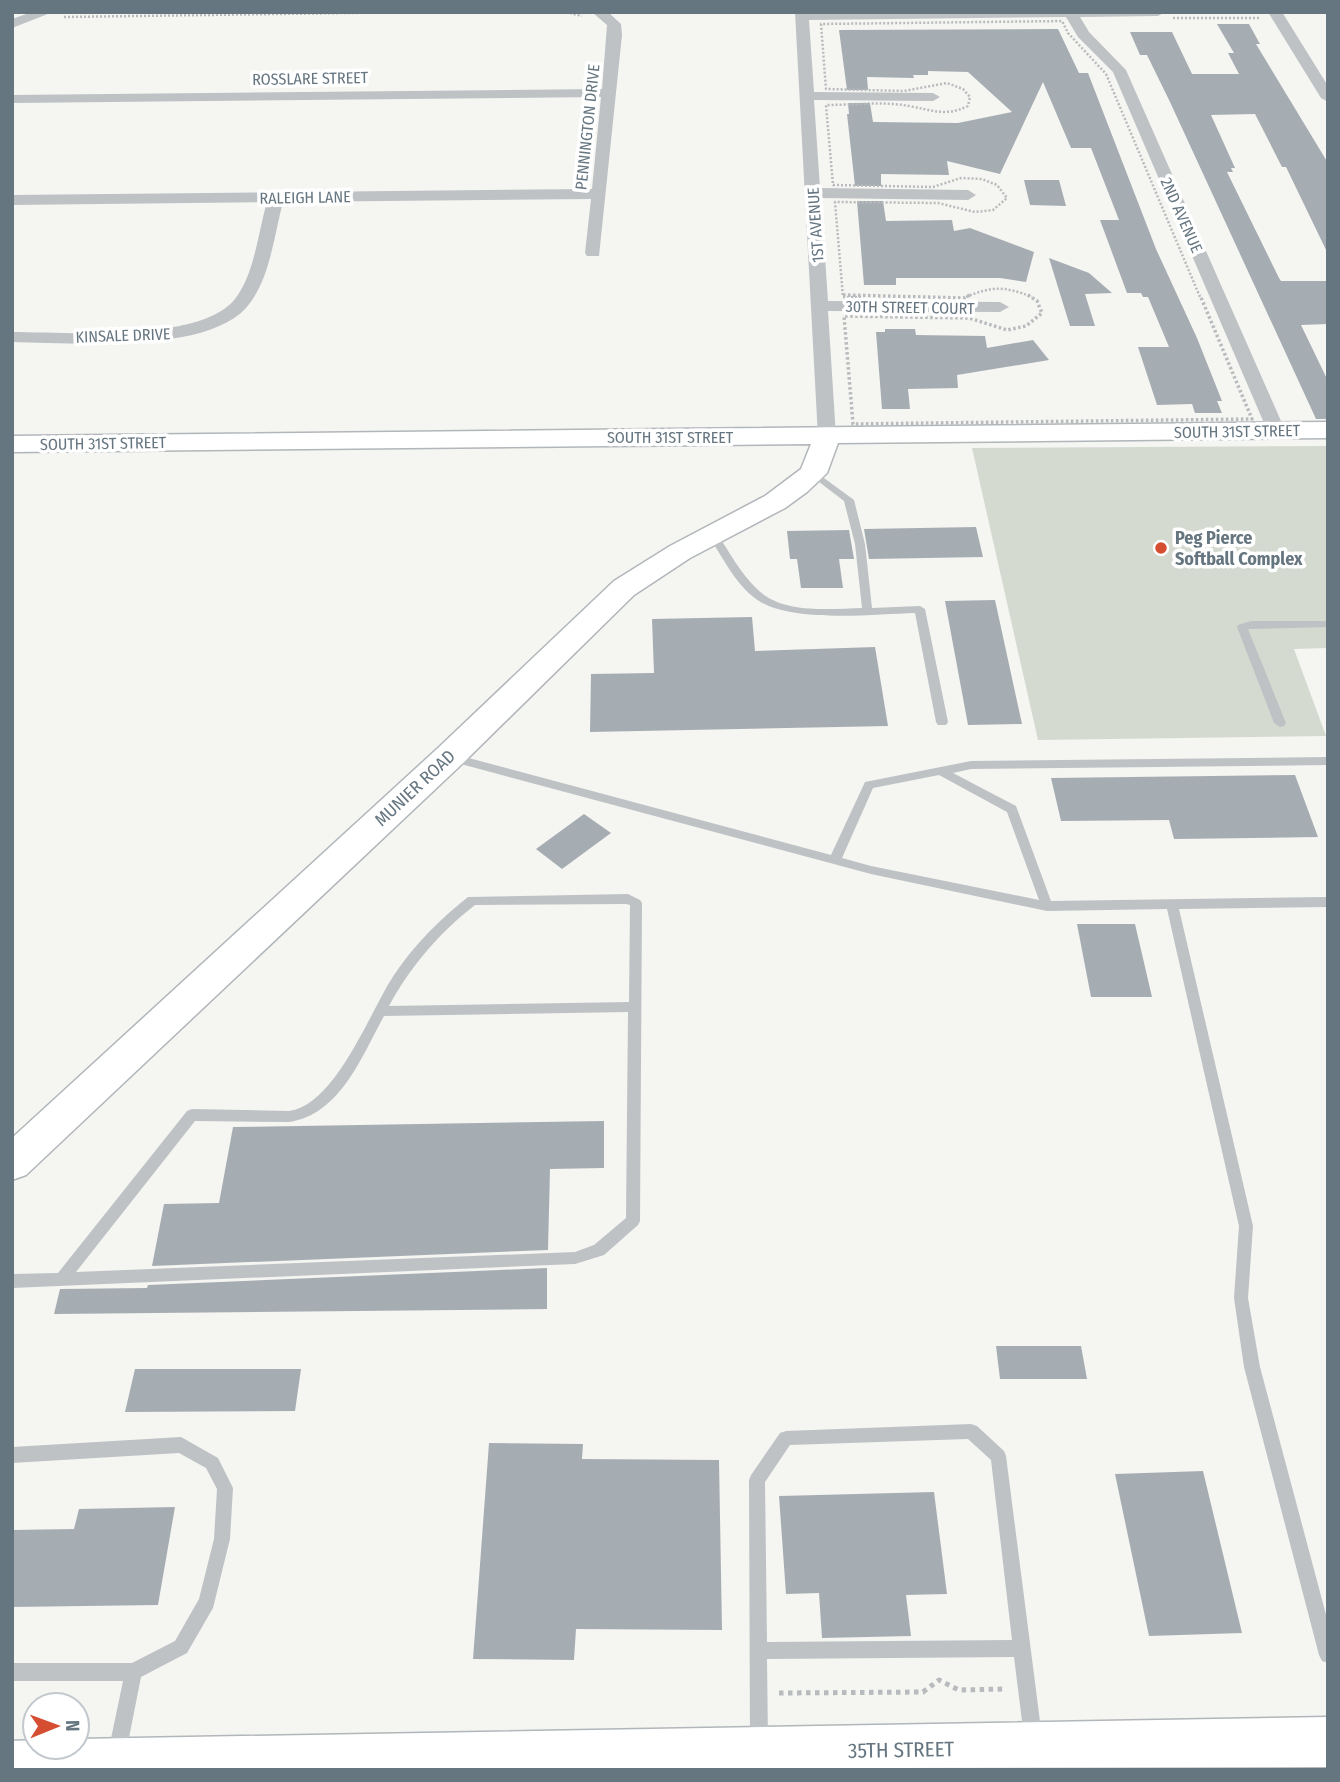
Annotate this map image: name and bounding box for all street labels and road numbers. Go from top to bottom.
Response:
street label: PENNINGTON DRIVE [571,63,604,191]
street label: ROSSLARE STREET [252,68,369,89]
street label: 2ND AVENUE [1157,175,1207,256]
street label: RALEIGH LANE [259,187,351,208]
street label: 1ST AVENUE [803,187,828,263]
street label: 30TH STREET COURT [845,297,975,318]
street label: KINSALE DRIVE [75,324,171,347]
street label: SOUTH 31ST STREET [1174,421,1301,442]
street label: SOUTH 31ST STREET [607,428,734,447]
street label: SOUTH 31ST STREET [40,433,167,454]
street label: MUNIER ROAD [370,745,460,831]
street label: 35TH STREET [848,1736,955,1764]

